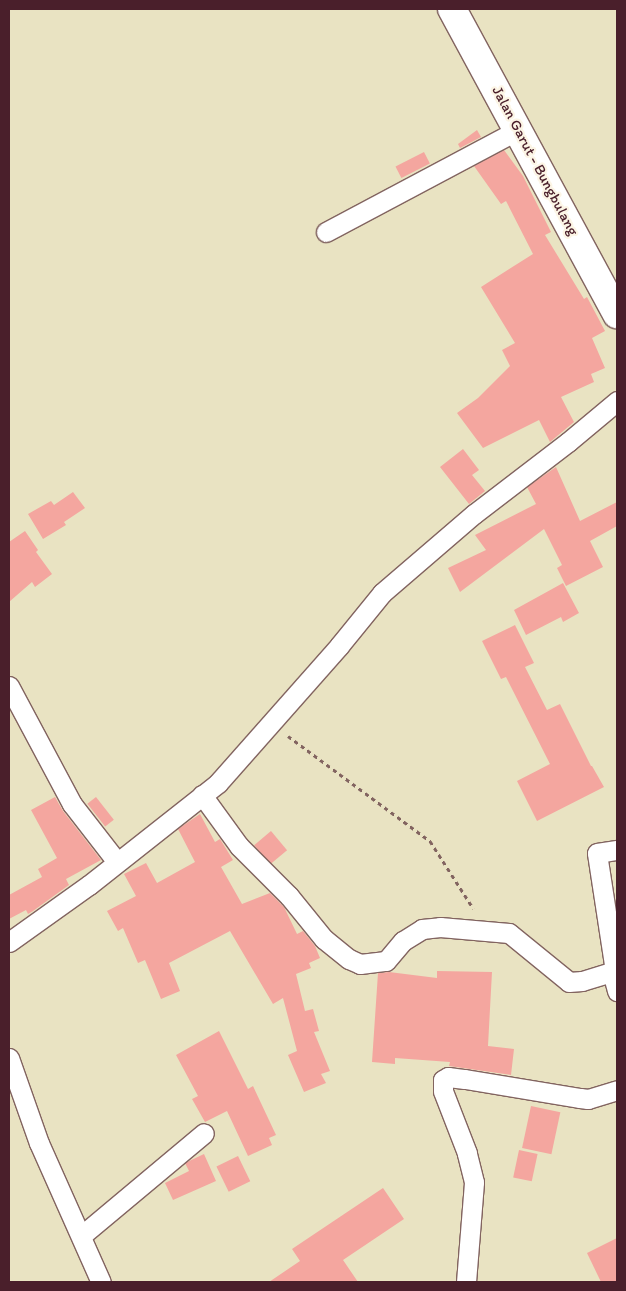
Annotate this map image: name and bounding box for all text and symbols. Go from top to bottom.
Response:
street label: Jalan Garut - Bungbulang [488,83,582,239]

